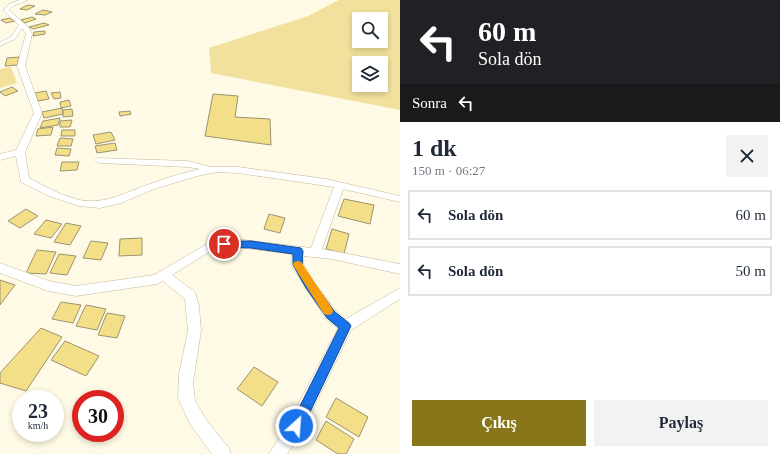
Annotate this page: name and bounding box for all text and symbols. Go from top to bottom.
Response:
map controls [352,12,388,92]
button: search [352,12,388,48]
icon: left [412,16,464,68]
text: 60 m [478,16,536,47]
text: Sola dön [478,49,542,69]
button: layers [352,56,388,92]
icon: left [455,92,477,114]
text: Sonra [412,95,447,111]
text: 1 dk [412,135,457,161]
button: close [726,135,768,177]
text: 150 m · 06:27 [412,163,485,178]
icon: left [414,204,436,226]
text: Sola dön [448,207,503,223]
text: 60 m [736,207,766,223]
pin [207,227,241,261]
icon: arrive [213,233,235,255]
icon: left [414,260,436,282]
text: Sola dön [448,263,503,279]
text: 50 m [736,263,766,279]
speed limit sign: 30 [72,390,124,442]
text: 23 [28,400,48,422]
button: Çıkış [412,400,586,446]
button: Paylaş [594,400,768,446]
position arrow [275,405,317,447]
text: km/h [28,420,48,431]

